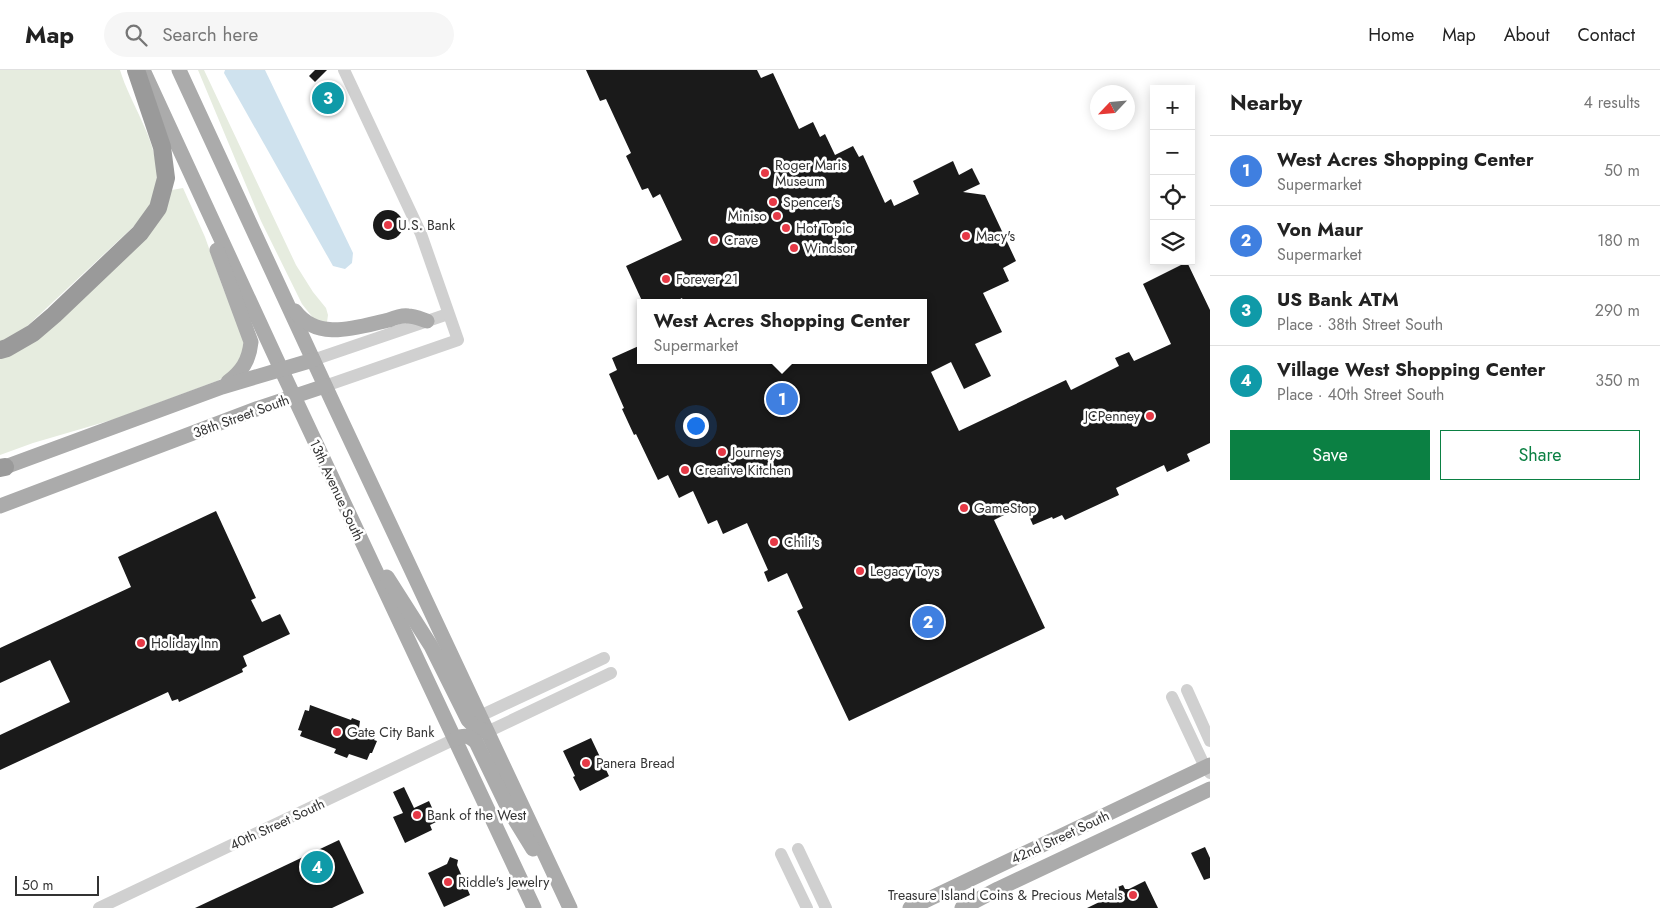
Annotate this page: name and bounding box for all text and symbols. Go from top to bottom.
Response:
search box [104,12,454,57]
text: Map [25,17,74,52]
icon: search [122,21,150,49]
text: Search here [162,21,258,48]
text: Home [1368,22,1414,48]
text: Map [1442,22,1476,48]
text: About [1504,22,1549,48]
text: Contact [1577,22,1635,48]
pin: 3 [312,79,344,117]
north arrow [1090,85,1135,130]
map controls [1150,85,1195,265]
button: + [1150,85,1195,130]
text: Nearby [1230,88,1302,118]
text: 4 results [1584,91,1640,114]
button: − [1150,130,1195,175]
text: West Acres Shopping Center [1277,146,1534,173]
place label: Roger Maris Museum [775,155,847,191]
text: 1 [1242,159,1250,182]
text: 50 m [1604,159,1640,182]
marker: Roger Maris Museum [759,167,771,179]
text: Supermarket [1277,173,1362,196]
button: locate [1150,175,1195,220]
place label: Spencer's [783,192,841,212]
marker: Spencer's [767,196,779,208]
place label: Miniso [728,206,767,226]
marker: Miniso [771,210,783,222]
place label: U.S. Bank [398,215,456,235]
text: Von Maur [1277,216,1363,243]
place label: Hot Topic [796,218,852,238]
marker: U.S. Bank [382,219,394,231]
button: layers [1150,220,1195,265]
marker: Hot Topic [780,222,792,234]
place label: Macy's [976,226,1016,246]
text: 2 [1241,229,1251,252]
text: 180 m [1597,229,1640,252]
place label: Crave [724,230,758,250]
marker: Macy's [960,230,972,242]
marker: Crave [708,234,720,246]
place label: Windsor [804,238,855,258]
marker: Windsor [788,242,800,254]
text: Supermarket [1277,243,1362,266]
place label: Forever 21 [676,269,738,289]
marker: Forever 21 [660,273,672,285]
text: US Bank ATM [1277,286,1399,313]
popup [637,299,927,364]
text: 3 [1241,299,1251,322]
text: 290 m [1595,299,1640,322]
text: West Acres Shopping Center [654,307,910,334]
text: Place · 38th Street South [1277,313,1443,336]
text: Supermarket [654,334,738,357]
text: Village West Shopping Center [1277,356,1546,383]
text: 4 [1240,369,1252,392]
text: 350 m [1595,369,1640,392]
pin: 1 [766,380,798,418]
text: Place · 40th Street South [1277,383,1445,406]
street label: 38th Street South [190,389,292,443]
place label: JCPenney [1083,406,1141,426]
marker: JCPenney [1144,410,1156,422]
your location [683,413,709,439]
button: Save [1230,430,1430,480]
button: Share [1440,430,1640,480]
street label: 13th Avenue South [305,436,369,544]
place label: Journeys [730,442,782,462]
marker: Journeys [716,446,728,458]
place label: Creative Kitchen [695,460,791,480]
marker: Creative Kitchen [679,464,691,476]
place label: GameStop [974,498,1036,518]
marker: GameStop [958,502,970,514]
place label: Chili's [784,532,820,552]
marker: Chili's [768,536,780,548]
place label: Legacy Toys [870,561,940,581]
marker: Legacy Toys [854,565,866,577]
pin: 2 [912,603,944,641]
place label: Holiday Inn [151,633,219,653]
marker: Holiday Inn [135,637,147,649]
place label: Gate City Bank [347,722,435,742]
marker: Gate City Bank [331,726,343,738]
place label: Panera Bread [596,753,675,773]
marker: Panera Bread [580,757,592,769]
street label: 40th Street South [226,793,328,855]
place label: Bank of the West [427,805,527,825]
street label: 42nd Street South [1007,805,1113,869]
marker: Bank of the West [411,809,423,821]
pin: 4 [301,848,333,886]
place label: Riddle's Jewelry [458,872,550,892]
scale bar [15,873,99,896]
text: 50 m [22,875,53,895]
marker: Riddle's Jewelry [442,876,454,888]
place label: Treasure Island Coins & Precious Metals [888,885,1123,905]
marker: Treasure Island Coins & Precious Metals [1127,889,1139,901]

